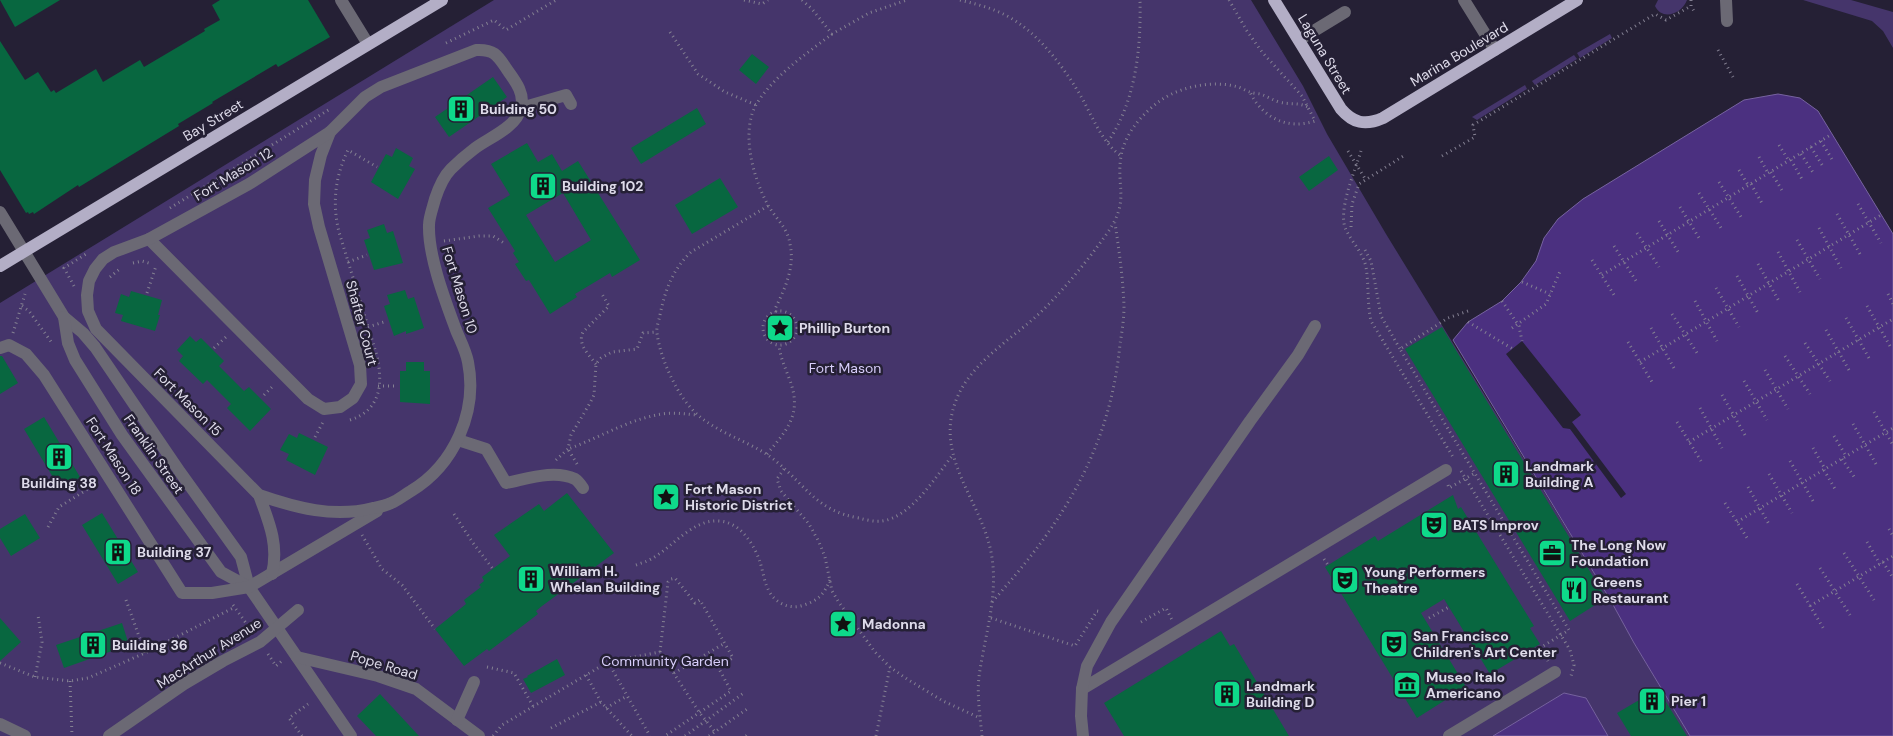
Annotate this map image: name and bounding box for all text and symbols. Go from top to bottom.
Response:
street label: Laguna Street [1294,11,1356,97]
street label: Marina Boulevard [1407,18,1511,90]
building icon: Building 50 [446,94,476,124]
street label: Bay Street [180,95,246,145]
place label: Building 50 [480,100,557,118]
street label: Fort Mason 12 [190,143,276,205]
building icon: Building 102 [528,171,558,201]
place label: Building 102 [562,177,643,195]
street label: Fort Mason 10 [438,244,482,336]
street label: Shafter Court [342,278,382,368]
place icon: Phillip Burton [765,313,795,343]
place label: Phillip Burton [799,319,890,337]
park label: Fort Mason [809,359,881,377]
street label: Fort Mason 15 [150,364,226,440]
street label: Franklin Street [120,411,188,497]
street label: Fort Mason 18 [82,414,146,498]
building icon: Building 38 [44,442,74,472]
place label: Landmark Building A [1525,457,1594,491]
building icon: Landmark Building A [1491,459,1521,489]
place label: Building 38 [21,474,97,492]
place label: Fort Mason Historic District [685,480,793,514]
place icon: Fort Mason Historic District [651,482,681,512]
theatre icon: BATS Improv [1419,510,1449,540]
place label: BATS Improv [1453,516,1539,534]
place label: The Long Now Foundation [1571,536,1667,570]
building icon: Building 37 [103,537,133,567]
office icon: The Long Now Foundation [1537,538,1567,568]
place label: Building 37 [137,543,212,561]
place label: William H. Whelan Building [550,562,660,596]
place label: Young Performers Theatre [1364,563,1485,597]
building icon: William H. Whelan Building [516,564,546,594]
theatre icon: Young Performers Theatre [1330,565,1360,595]
place label: Greens Restaurant [1593,573,1669,607]
restaurant icon: Greens Restaurant [1559,575,1589,605]
place icon: Madonna [828,609,858,639]
street label: MacArthur Avenue [153,614,265,692]
place label: Madonna [862,615,926,633]
place label: San Francisco Children's Art Center [1413,627,1557,661]
theatre icon: San Francisco Children's Art Center [1379,629,1409,659]
building icon: Building 36 [78,630,108,660]
place label: Building 36 [112,636,188,654]
street label: Pope Road [348,646,420,684]
park label: Community Garden [601,652,729,670]
place label: Museo Italo Americano [1426,668,1505,702]
museum icon: Museo Italo Americano [1392,670,1422,700]
place label: Landmark Building D [1246,677,1315,711]
building icon: Landmark Building D [1212,679,1242,709]
building icon: Pier 1 [1637,686,1667,716]
place label: Pier 1 [1671,692,1706,710]

